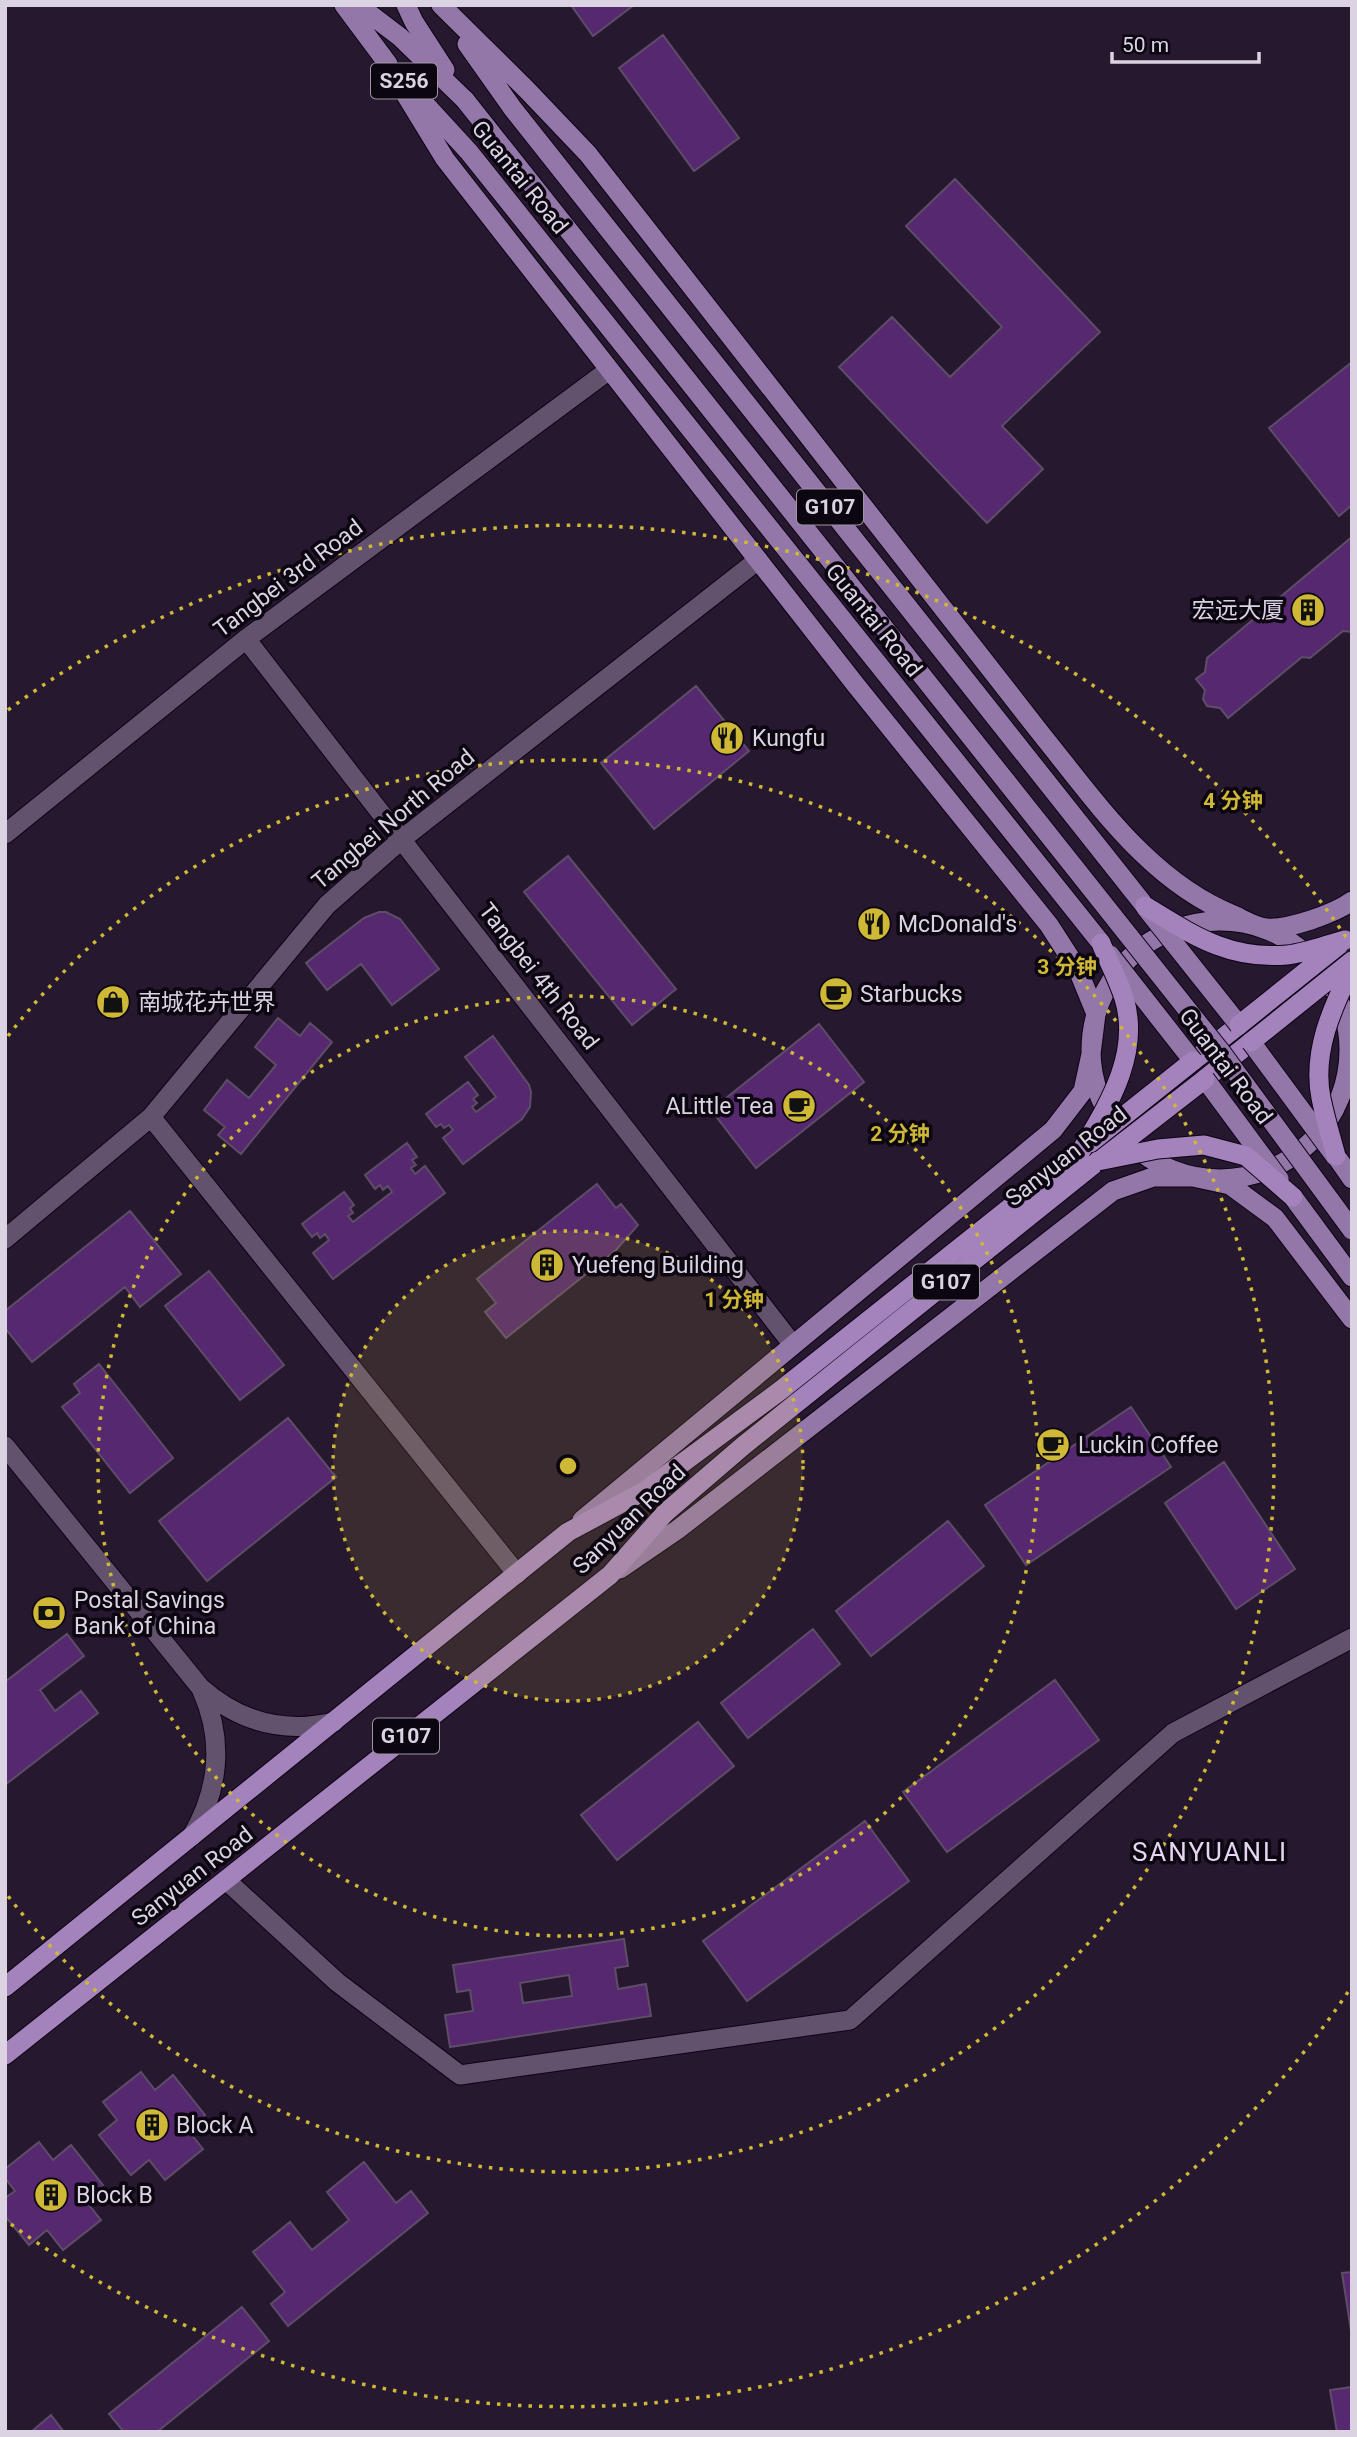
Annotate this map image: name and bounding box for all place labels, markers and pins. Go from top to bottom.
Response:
building icon: 宏远大厦 [1289,591,1327,629]
place label: 宏远大厦 [1192,597,1284,624]
restaurant icon: Kungfu [708,719,746,757]
place label: Kungfu [752,725,825,752]
restaurant icon: McDonald's [855,905,893,943]
place label: McDonald's [898,911,1017,938]
cafe icon: Starbucks [817,975,855,1013]
place label: Starbucks [860,981,963,1008]
shop icon: 南城花卉世界 [94,983,132,1021]
place label: 南城花卉世界 [138,989,276,1016]
cafe icon: ALittle Tea [780,1087,818,1125]
place label: ALittle Tea [666,1093,774,1120]
building icon: Yuefeng Building [528,1246,566,1284]
place label: Yuefeng Building [572,1252,744,1279]
cafe icon: Luckin Coffee [1034,1426,1072,1464]
place label: Luckin Coffee [1078,1432,1218,1459]
centre of rings [556,1454,580,1478]
place label: Postal Savings Bank of China [74,1587,225,1640]
bank icon: Postal Savings Bank of China [30,1594,68,1632]
building icon: Block A [133,2106,171,2144]
place label: Block A [176,2112,253,2139]
building icon: Block B [32,2176,70,2214]
place label: Block B [76,2182,153,2209]

